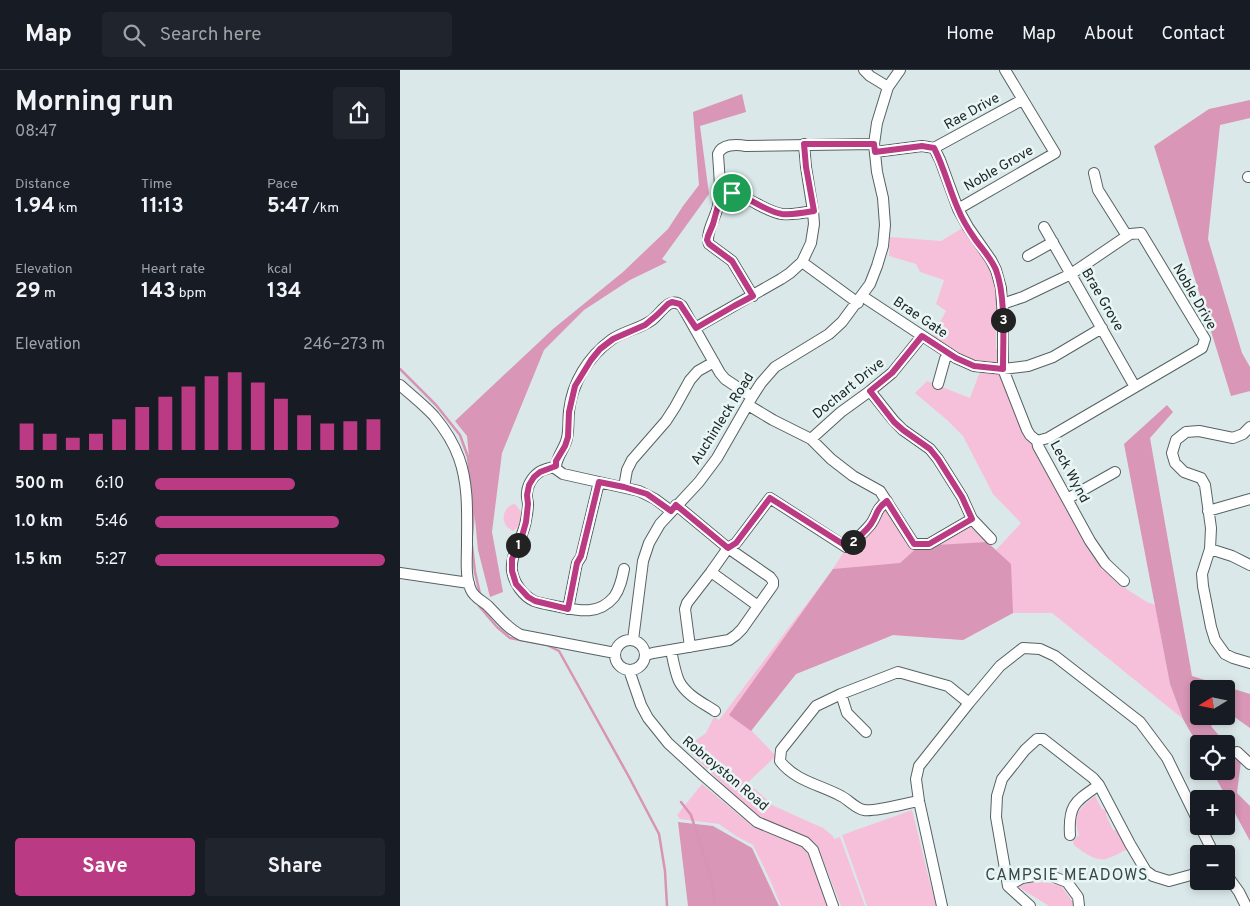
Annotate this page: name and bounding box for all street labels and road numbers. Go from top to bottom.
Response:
street label: Rae Drive [941,90,1003,134]
street label: Noble Grove [961,142,1037,196]
street label: Noble Drive [1168,261,1220,333]
street label: Brae Grove [1077,265,1127,335]
street label: Brae Gate [889,294,951,342]
street label: Dochart Drive [810,355,888,423]
street label: Auchinleck Road [688,370,758,468]
street label: Leck Wynd [1045,438,1093,506]
street label: Robroyston Road [678,733,772,815]

